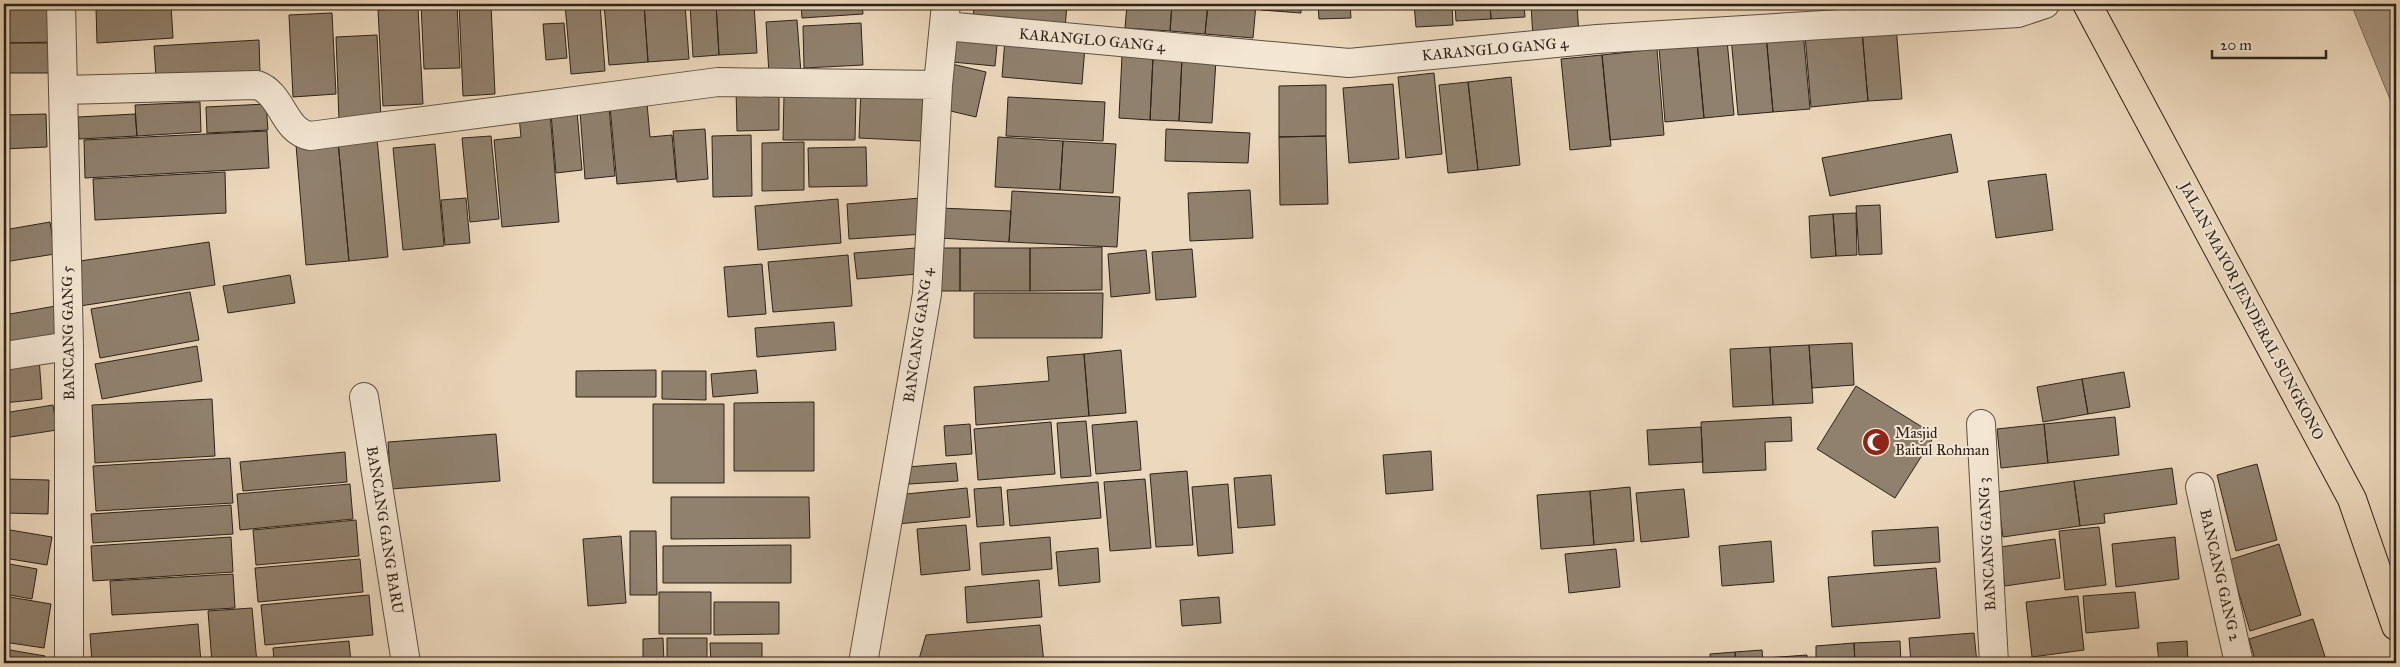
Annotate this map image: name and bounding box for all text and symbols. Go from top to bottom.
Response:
street label: KARANGLO GANG 4 [1018,25,1167,55]
scale bar [2212,28,2326,60]
street label: KARANGLO GANG 4 [1421,34,1570,64]
text: 20 m [2220,36,2252,54]
street label: JALAN MAYOR JENDERAL SUNGKONO [2174,177,2328,443]
street label: BANCANG GANG 5 [58,266,78,400]
street label: BANCANG GANG 4 [900,266,936,404]
place label: Masjid Baitul Rohman [1895,424,1989,459]
mosque icon: Masjid Baitul Rohman [1861,427,1891,457]
street label: BANCANG GANG BARU [363,445,407,615]
street label: BANCANG GANG 3 [1975,477,1999,611]
street label: BANCANG GANG 2 [2196,507,2244,643]

